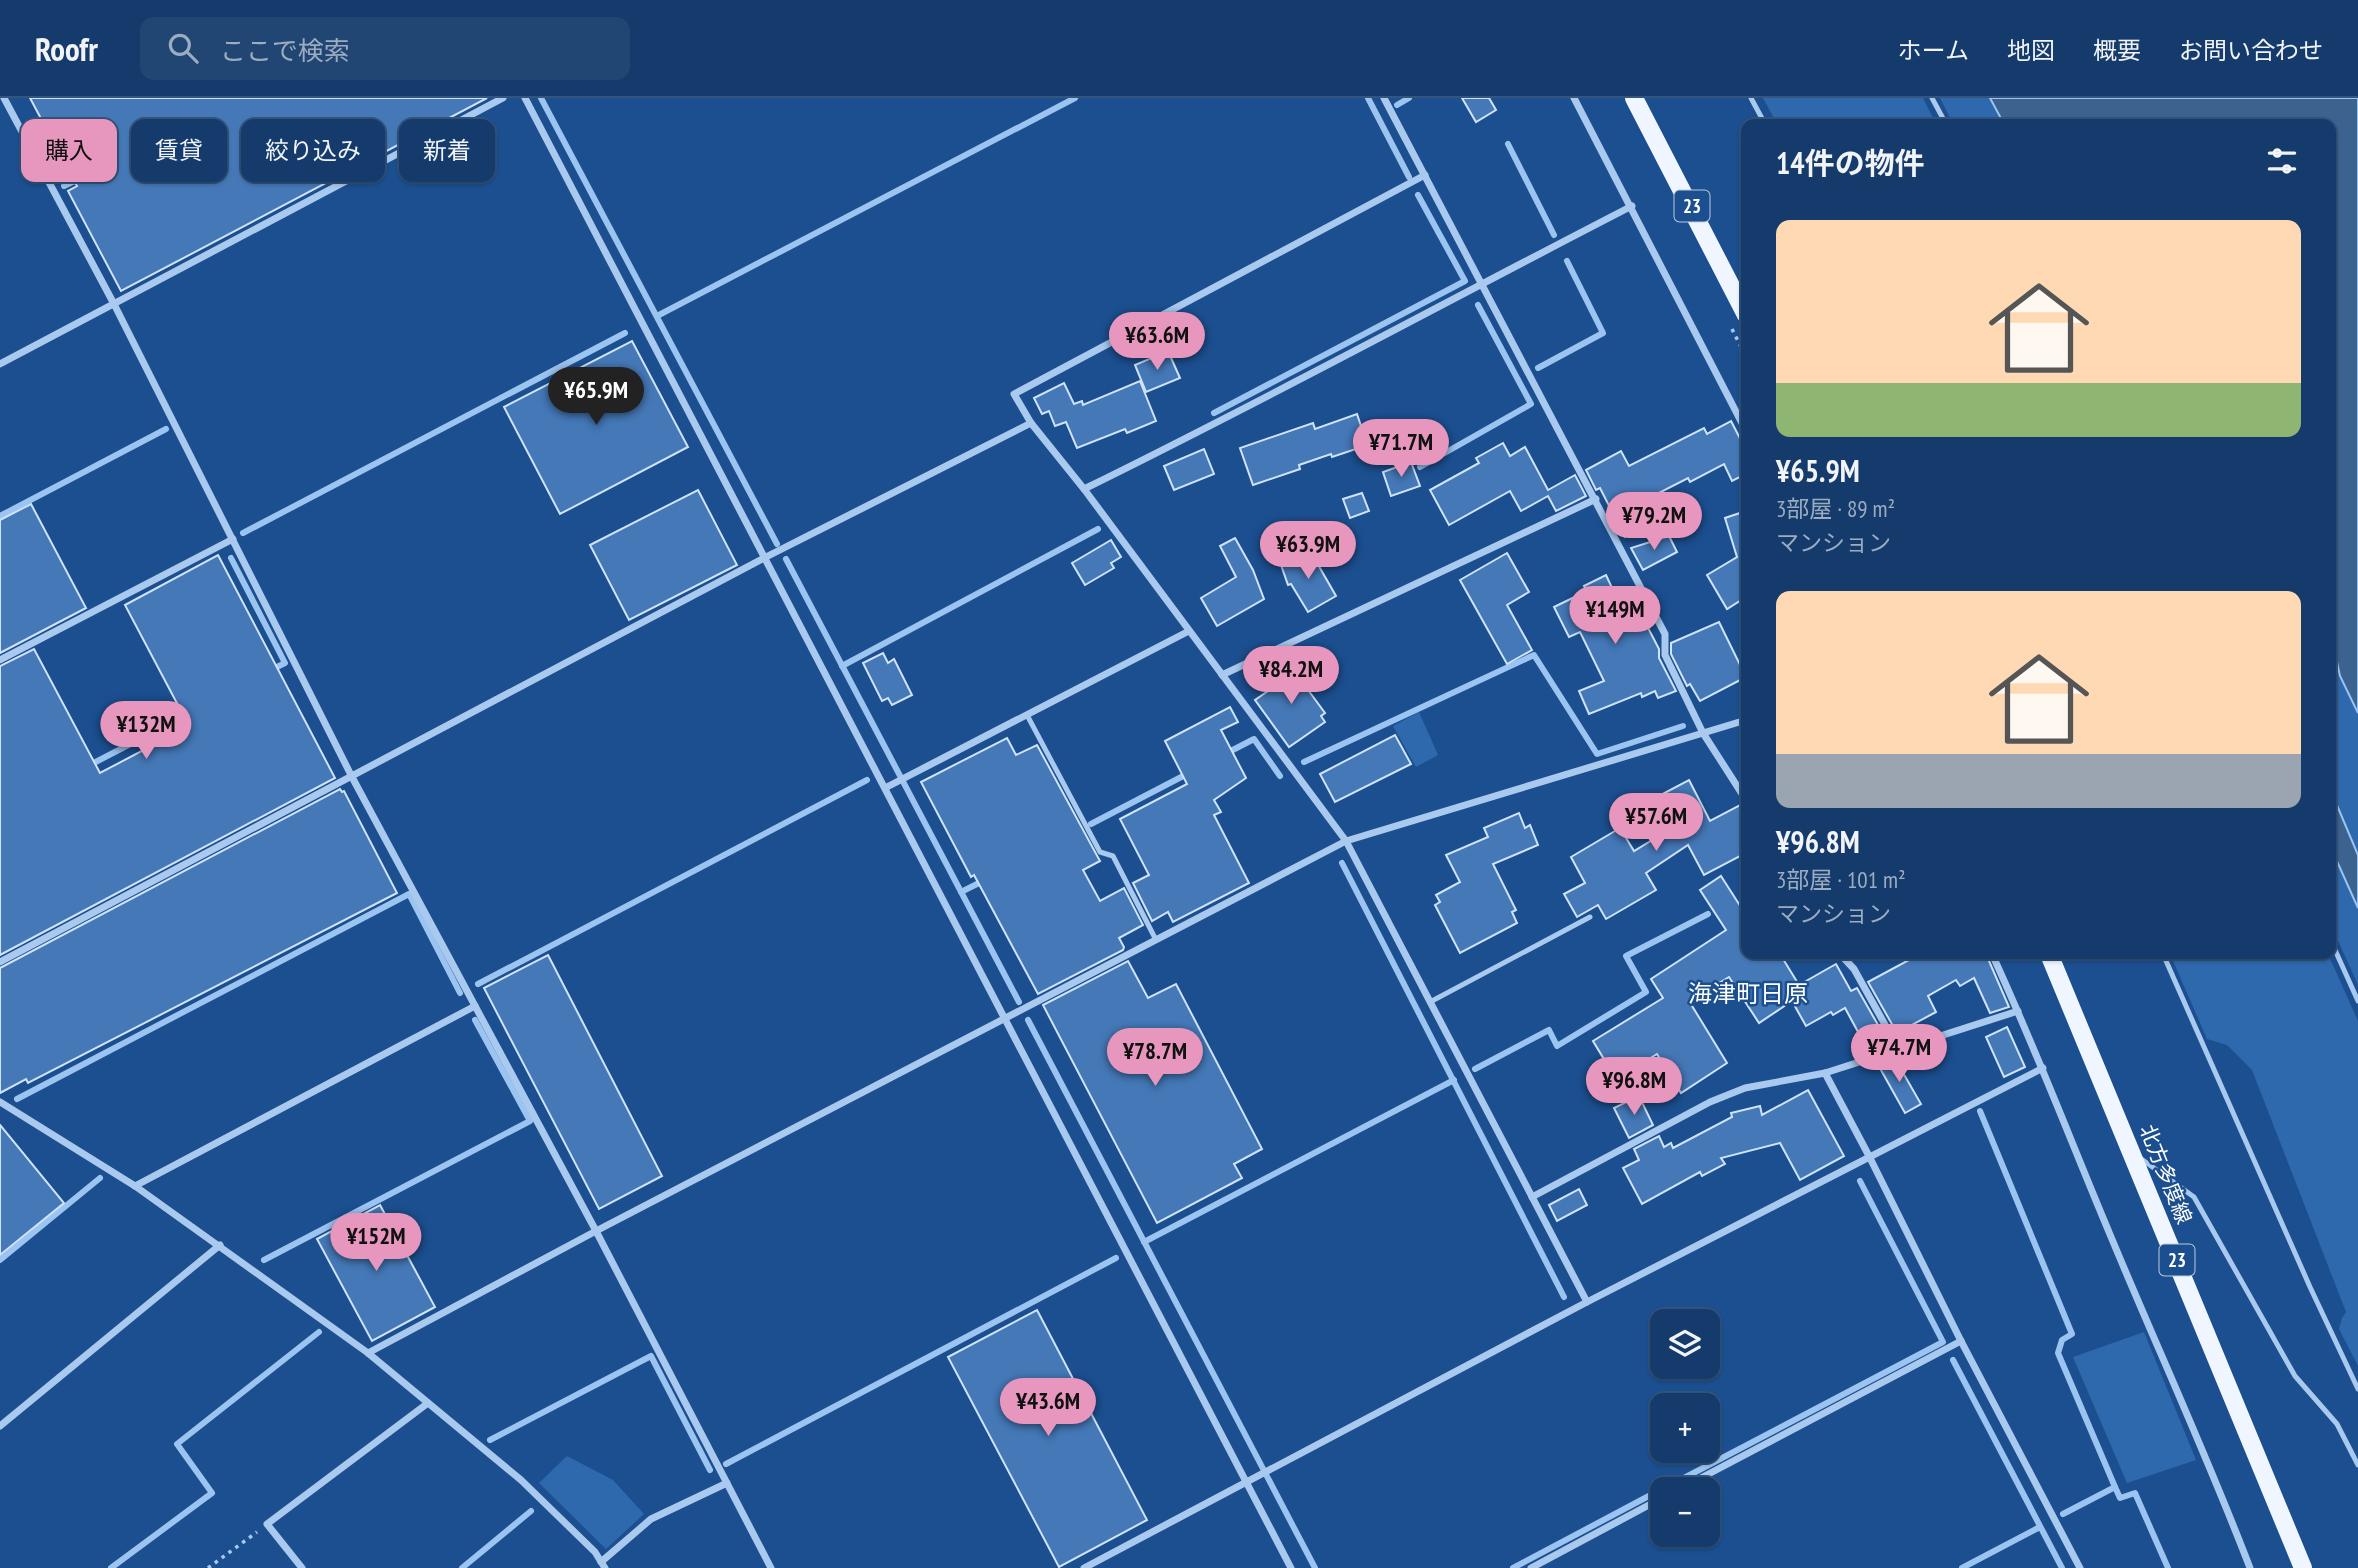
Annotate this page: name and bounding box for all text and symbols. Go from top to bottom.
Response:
search box [140,17,630,80]
text: Roofr [35,27,98,70]
icon: search [164,29,202,67]
text: ここで検索 [220,34,350,67]
text: ホーム [1898,35,1969,66]
text: 地図 [2007,35,2055,66]
text: 概要 [2093,35,2141,66]
text: お問い合わせ [2179,35,2323,66]
chip: 購入 [21,119,117,182]
chip: 賃貸 [131,119,227,182]
chip: 絞り込み [241,119,385,182]
chip: 新着 [399,119,495,182]
icon: filters [2263,142,2301,180]
text: 14件の物件 [1776,143,1925,182]
road number: 23 [1674,190,1710,222]
icon: home [1976,265,2102,391]
pin: ¥63.6M [1100,313,1214,372]
text: ¥63.6M [1125,320,1189,349]
pin: ¥65.9M [539,368,653,427]
text: ¥65.9M [564,375,628,404]
pin: ¥71.7M [1344,420,1458,479]
text: ¥71.7M [1369,427,1433,456]
text: ¥65.9M [1776,451,1860,490]
pin: ¥79.2M [1597,492,1711,552]
text: 3部屋 · 89 m² [1776,494,1895,523]
text: ¥79.2M [1622,500,1686,529]
pin: ¥63.9M [1251,522,1365,581]
text: マンション [1776,528,1891,557]
text: ¥63.9M [1276,529,1340,558]
pin: ¥149M [1566,587,1664,646]
text: ¥149M [1585,594,1645,623]
icon: home [1976,636,2102,762]
pin: ¥84.2M [1234,646,1348,706]
text: ¥84.2M [1259,654,1323,683]
pin: ¥132M [97,702,195,761]
text: ¥132M [116,709,176,738]
pin: ¥57.6M [1599,794,1713,853]
text: ¥57.6M [1625,801,1687,830]
text: ¥96.8M [1776,822,1860,861]
text: 3部屋 · 101 m² [1776,865,1906,894]
text: マンション [1776,899,1891,928]
district label: 海津町日原 [1688,978,1808,1009]
pin: ¥74.7M [1842,1024,1956,1084]
pin: ¥78.7M [1098,1028,1212,1088]
text: ¥74.7M [1867,1032,1931,1061]
text: ¥78.7M [1123,1036,1187,1065]
pin: ¥96.8M [1577,1058,1691,1117]
text: ¥96.8M [1602,1065,1666,1094]
street label: 北方多度線 [2134,1120,2198,1228]
pin: ¥152M [327,1214,425,1273]
text: ¥152M [346,1221,406,1250]
road number: 23 [2160,1244,2194,1276]
map controls [1650,1309,1720,1547]
button: layers [1650,1309,1720,1379]
pin: ¥43.6M [991,1378,1105,1438]
text: ¥43.6M [1016,1386,1080,1415]
button: + [1650,1393,1720,1463]
button: − [1650,1477,1720,1547]

